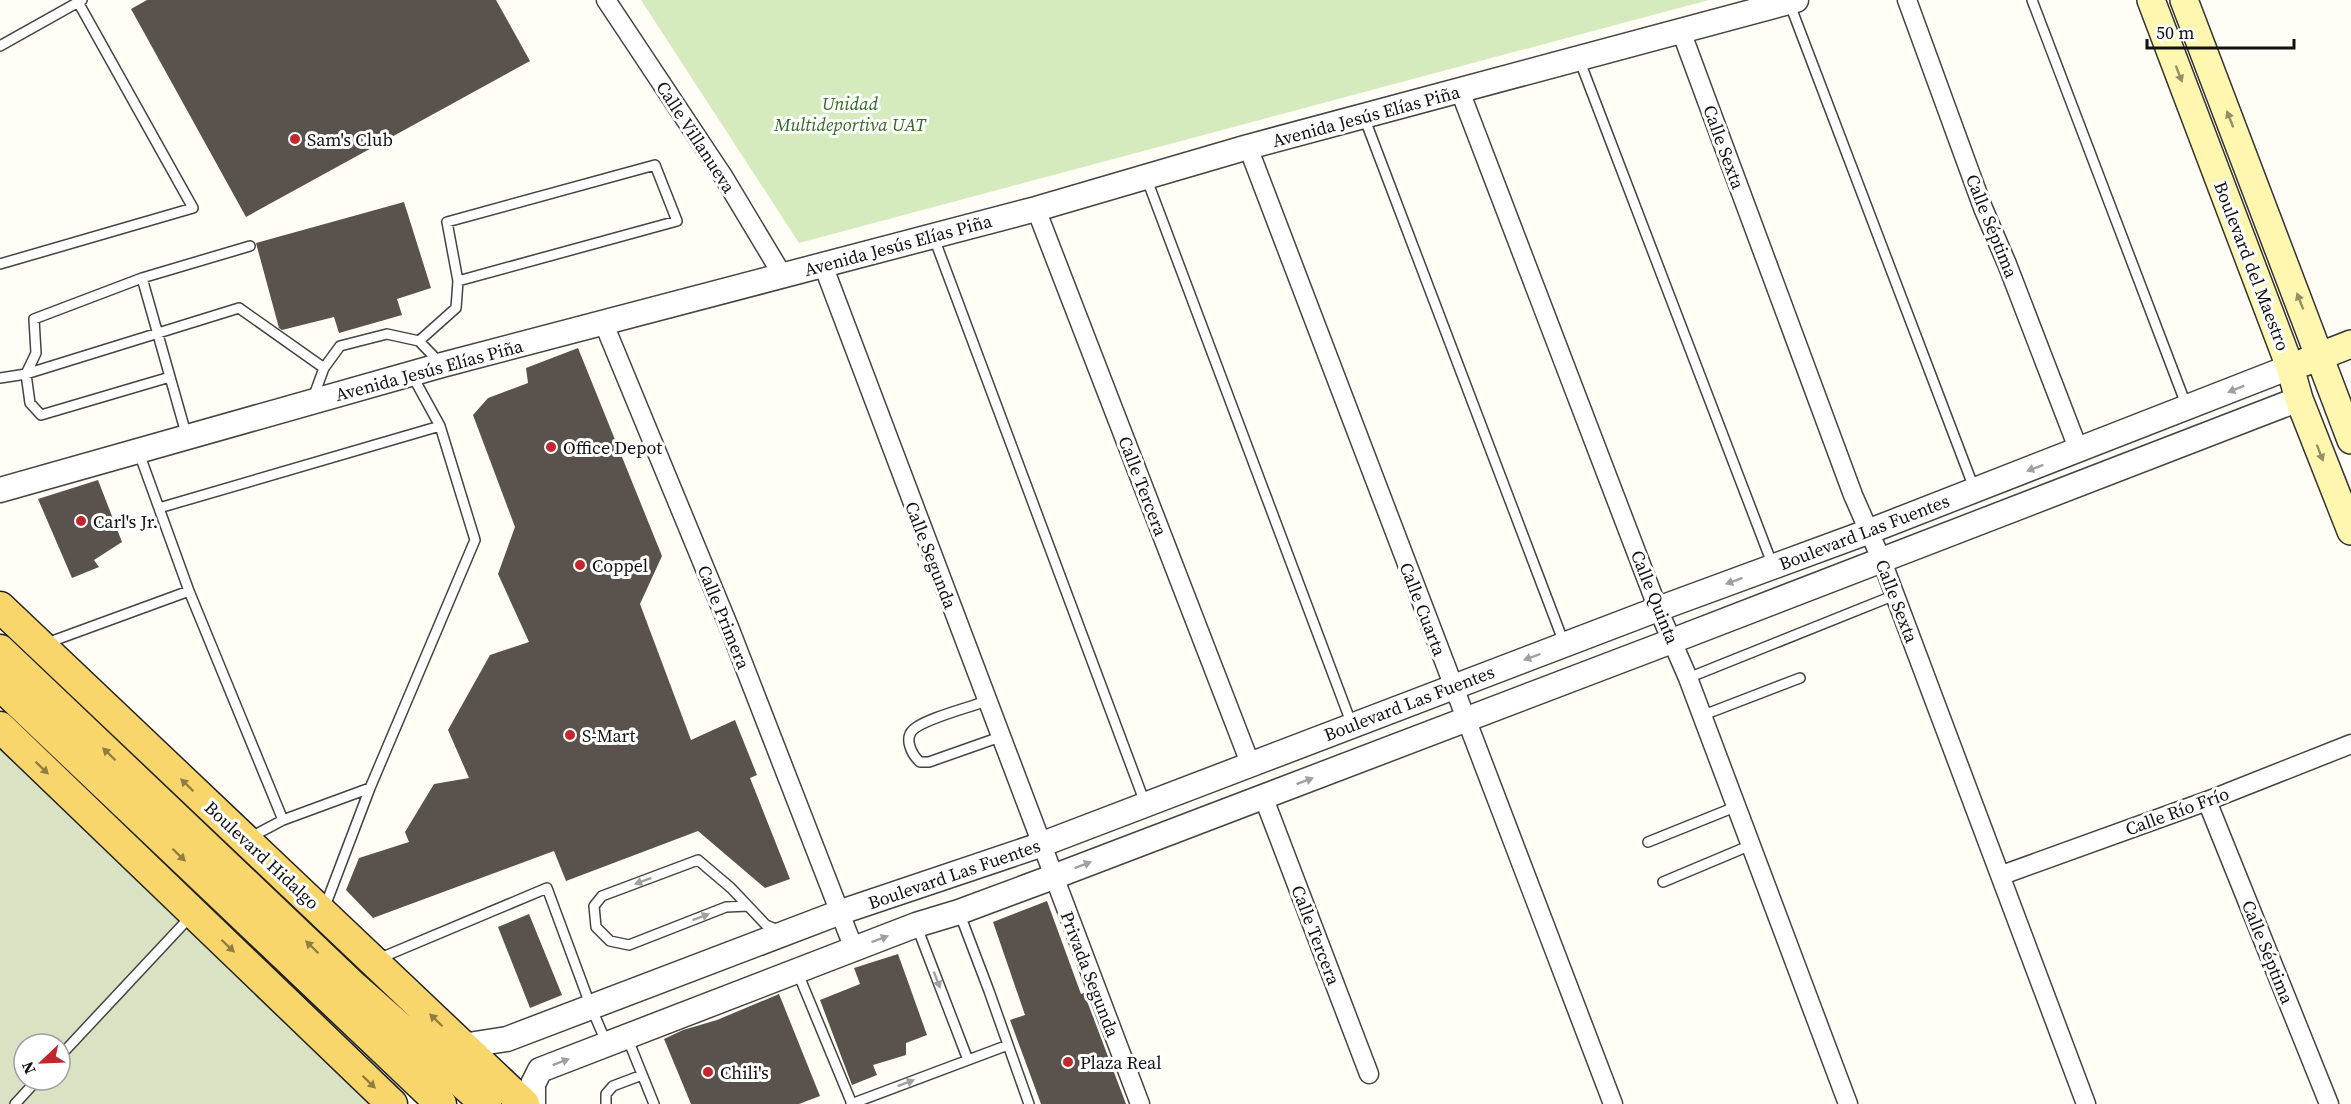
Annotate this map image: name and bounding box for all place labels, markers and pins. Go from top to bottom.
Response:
place label: Sam's Club [307,127,393,152]
marker: Sam's Club [288,132,302,146]
place label: Office Depot [563,435,662,460]
marker: Office Depot [544,440,558,454]
place label: Carl's Jr. [93,509,158,534]
marker: Carl's Jr. [74,514,88,528]
place label: Coppel [592,553,648,578]
marker: Coppel [573,558,587,572]
place label: S-Mart [582,723,636,748]
marker: S-Mart [563,728,577,742]
place label: Plaza Real [1080,1050,1162,1075]
marker: Plaza Real [1061,1055,1075,1069]
place label: Chili's [720,1060,769,1085]
marker: Chili's [701,1065,715,1079]

